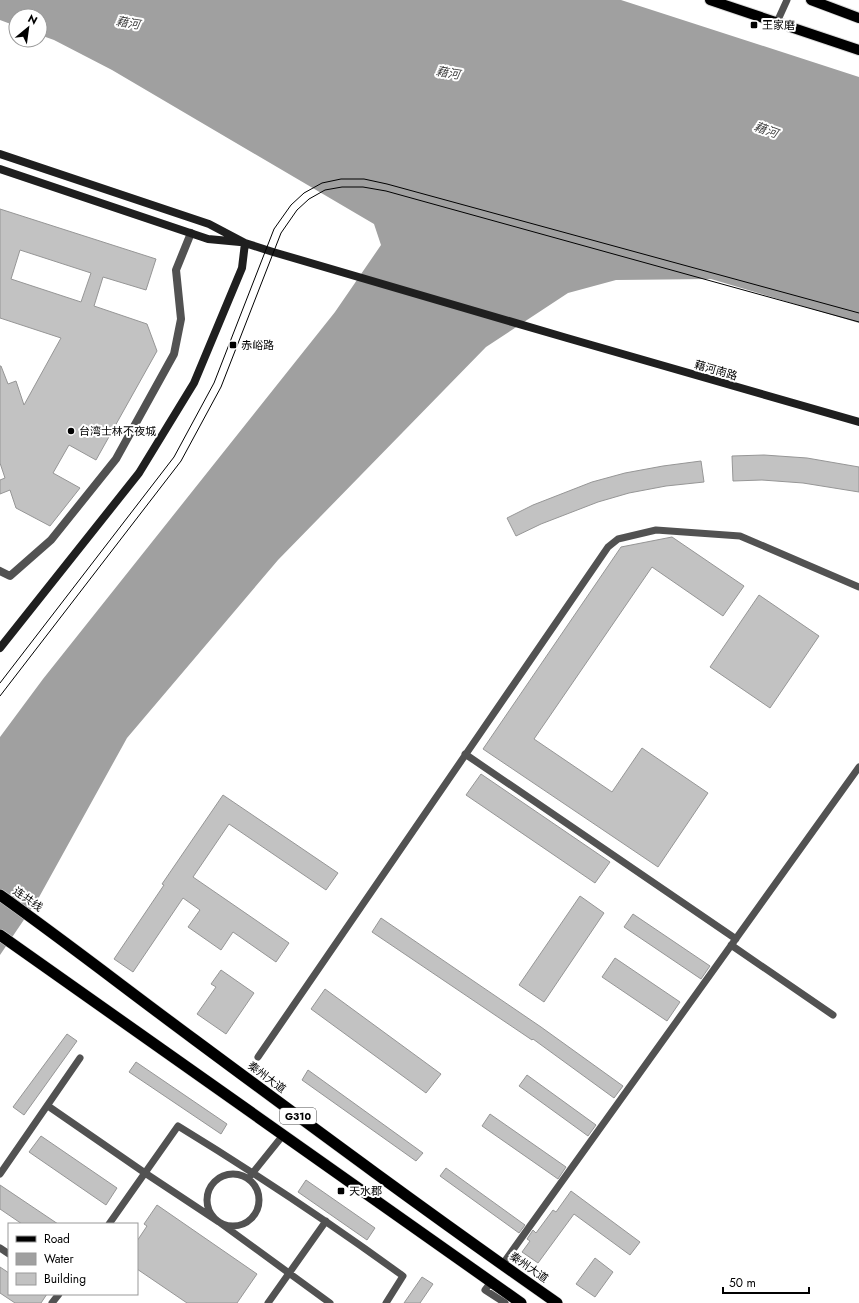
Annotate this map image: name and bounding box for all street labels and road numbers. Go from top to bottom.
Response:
street label: 藉河南路 [693,356,739,384]
street label: 连共线 [10,883,46,915]
street label: 秦州大道 [245,1057,289,1097]
road number: G310 [280,1108,316,1124]
street label: 秦州大道 [506,1248,552,1286]

